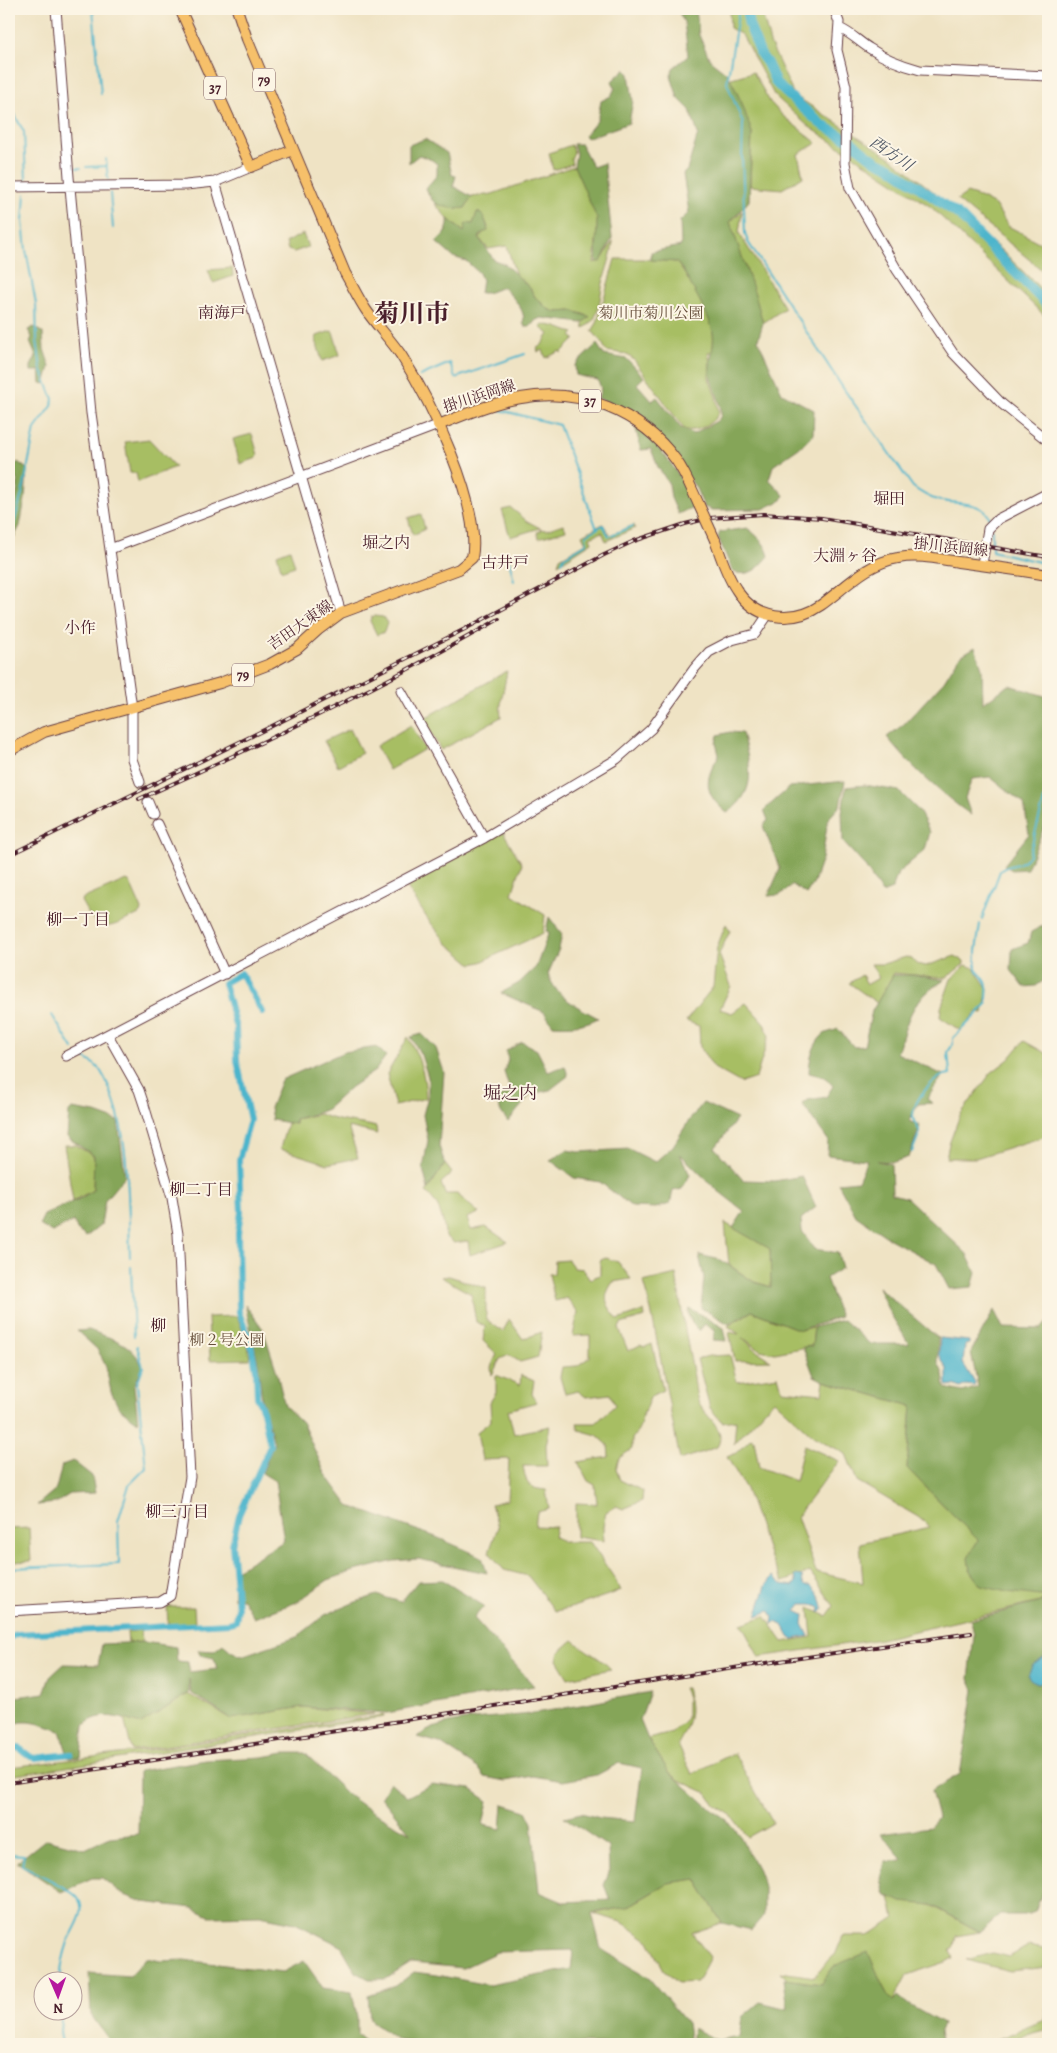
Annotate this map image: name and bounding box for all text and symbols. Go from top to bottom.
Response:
road number: 79 [253,68,275,92]
road number: 37 [204,76,226,100]
water label: 西方川 [865,131,919,177]
district label: 菊川市 [374,297,450,331]
district label: 南海戸 [198,302,246,324]
park label: 菊川市菊川公園 [598,303,704,323]
street label: 掛川浜岡線 [440,375,518,417]
road number: 37 [579,390,601,412]
district label: 堀田 [873,488,905,510]
district label: 堀之内 [362,532,410,554]
street label: 掛川浜岡線 [913,533,989,561]
district label: 大淵ヶ谷 [813,545,877,567]
district label: 古井戸 [481,552,529,574]
street label: 吉田大東線 [264,595,336,655]
district label: 小作 [64,617,96,639]
road number: 79 [232,664,254,686]
district label: 柳一丁目 [46,909,110,931]
district label: 堀之内 [483,1081,537,1105]
district label: 柳二丁目 [169,1179,233,1201]
district label: 柳 [150,1315,166,1337]
park label: 柳２号公園 [189,1330,265,1350]
district label: 柳三丁目 [145,1501,209,1523]
north arrow [32,1970,82,2020]
text: N [53,1999,64,2018]

